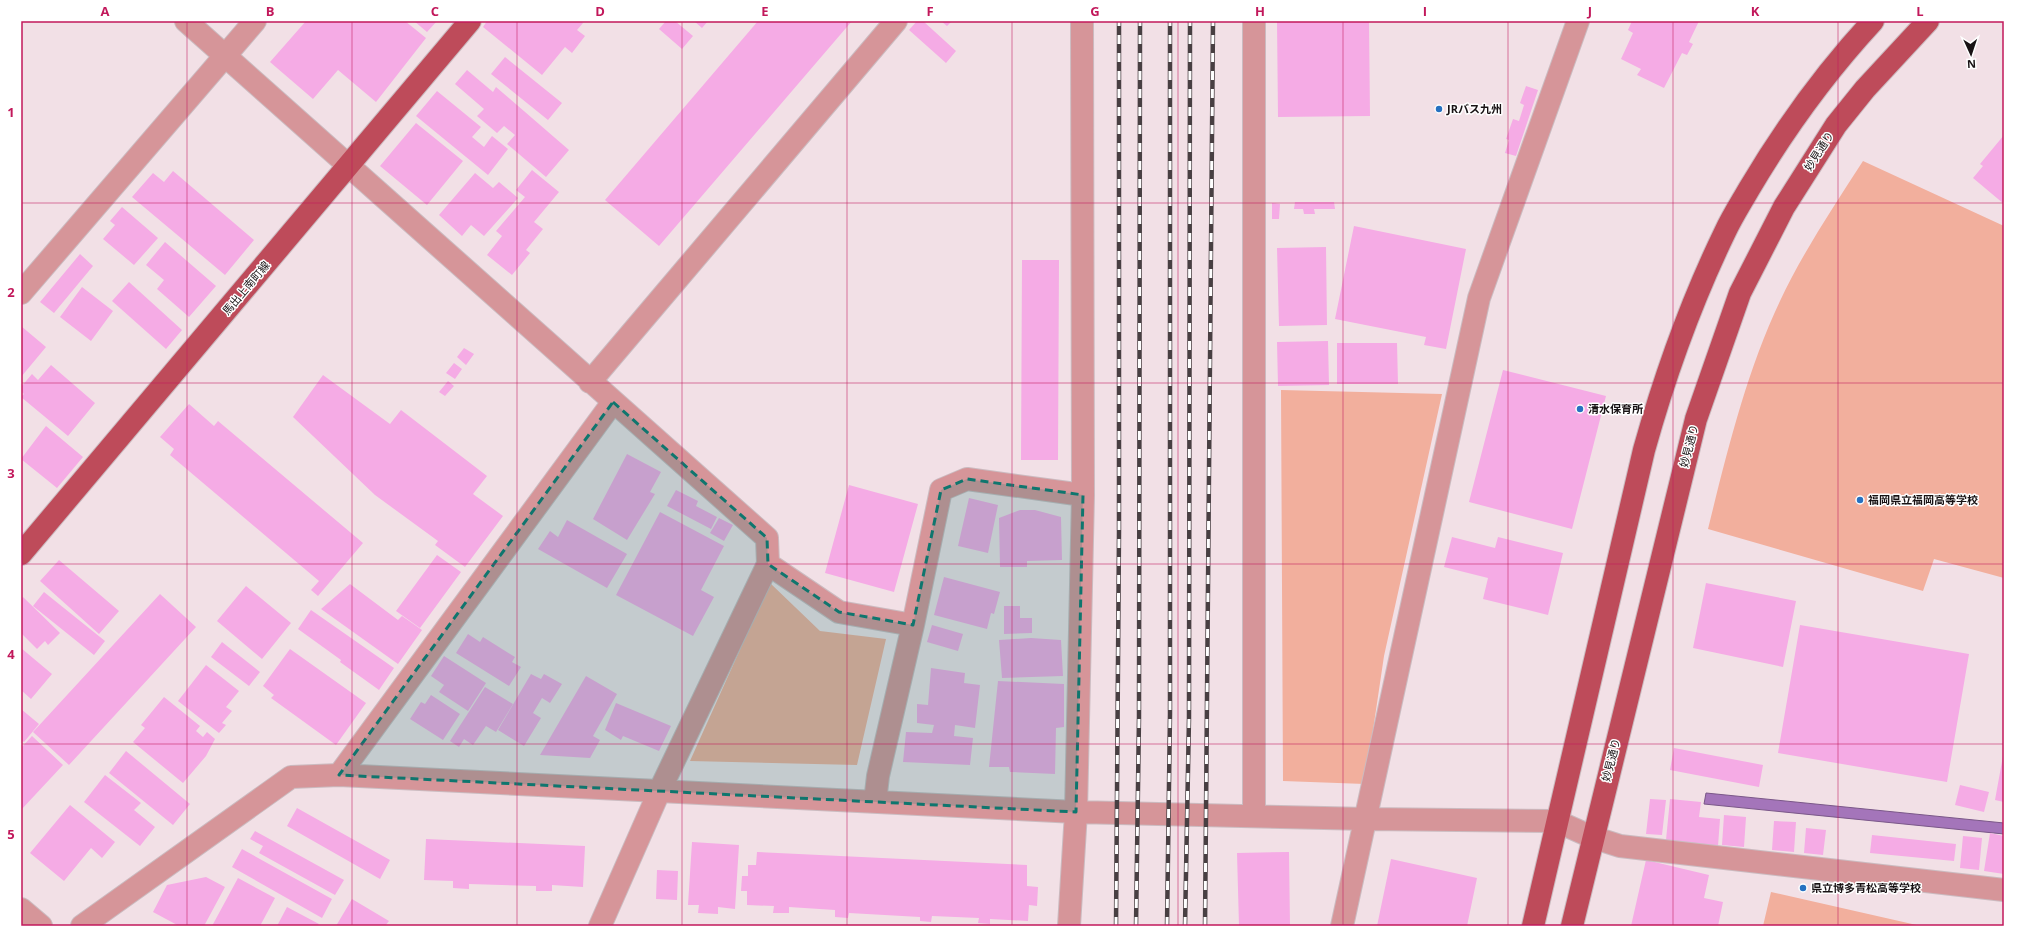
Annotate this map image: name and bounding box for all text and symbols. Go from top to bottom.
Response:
text: A [101,2,110,20]
text: B [266,2,275,20]
text: C [431,2,439,20]
text: D [595,2,605,20]
text: E [761,2,769,20]
text: F [926,2,934,20]
text: G [1090,2,1100,20]
text: H [1255,2,1265,20]
text: I [1423,2,1427,20]
text: J [1587,2,1592,20]
text: K [1751,2,1760,20]
text: L [1916,2,1924,20]
north arrow [1951,34,1991,74]
text: N [1967,57,1976,72]
place label: JRバス九州 [1446,101,1502,116]
text: 1 [7,103,15,121]
marker: JRバス九州 [1434,104,1444,114]
street label: 妙見通り [1800,128,1837,173]
street label: 馬出上南町線 [219,258,273,318]
text: 2 [7,283,15,301]
place label: 清水保育所 [1588,401,1643,416]
marker: 清水保育所 [1575,404,1585,414]
street label: 妙見通り [1676,423,1701,469]
text: 3 [7,464,15,482]
place label: 福岡県立福岡高等学校 [1868,492,1978,507]
marker: 福岡県立福岡高等学校 [1855,495,1865,505]
text: 4 [7,645,15,663]
street label: 妙見通り [1598,737,1623,783]
text: 5 [7,825,15,843]
place label: 県立博多青松高等学校 [1811,880,1921,895]
marker: 県立博多青松高等学校 [1798,883,1808,893]

